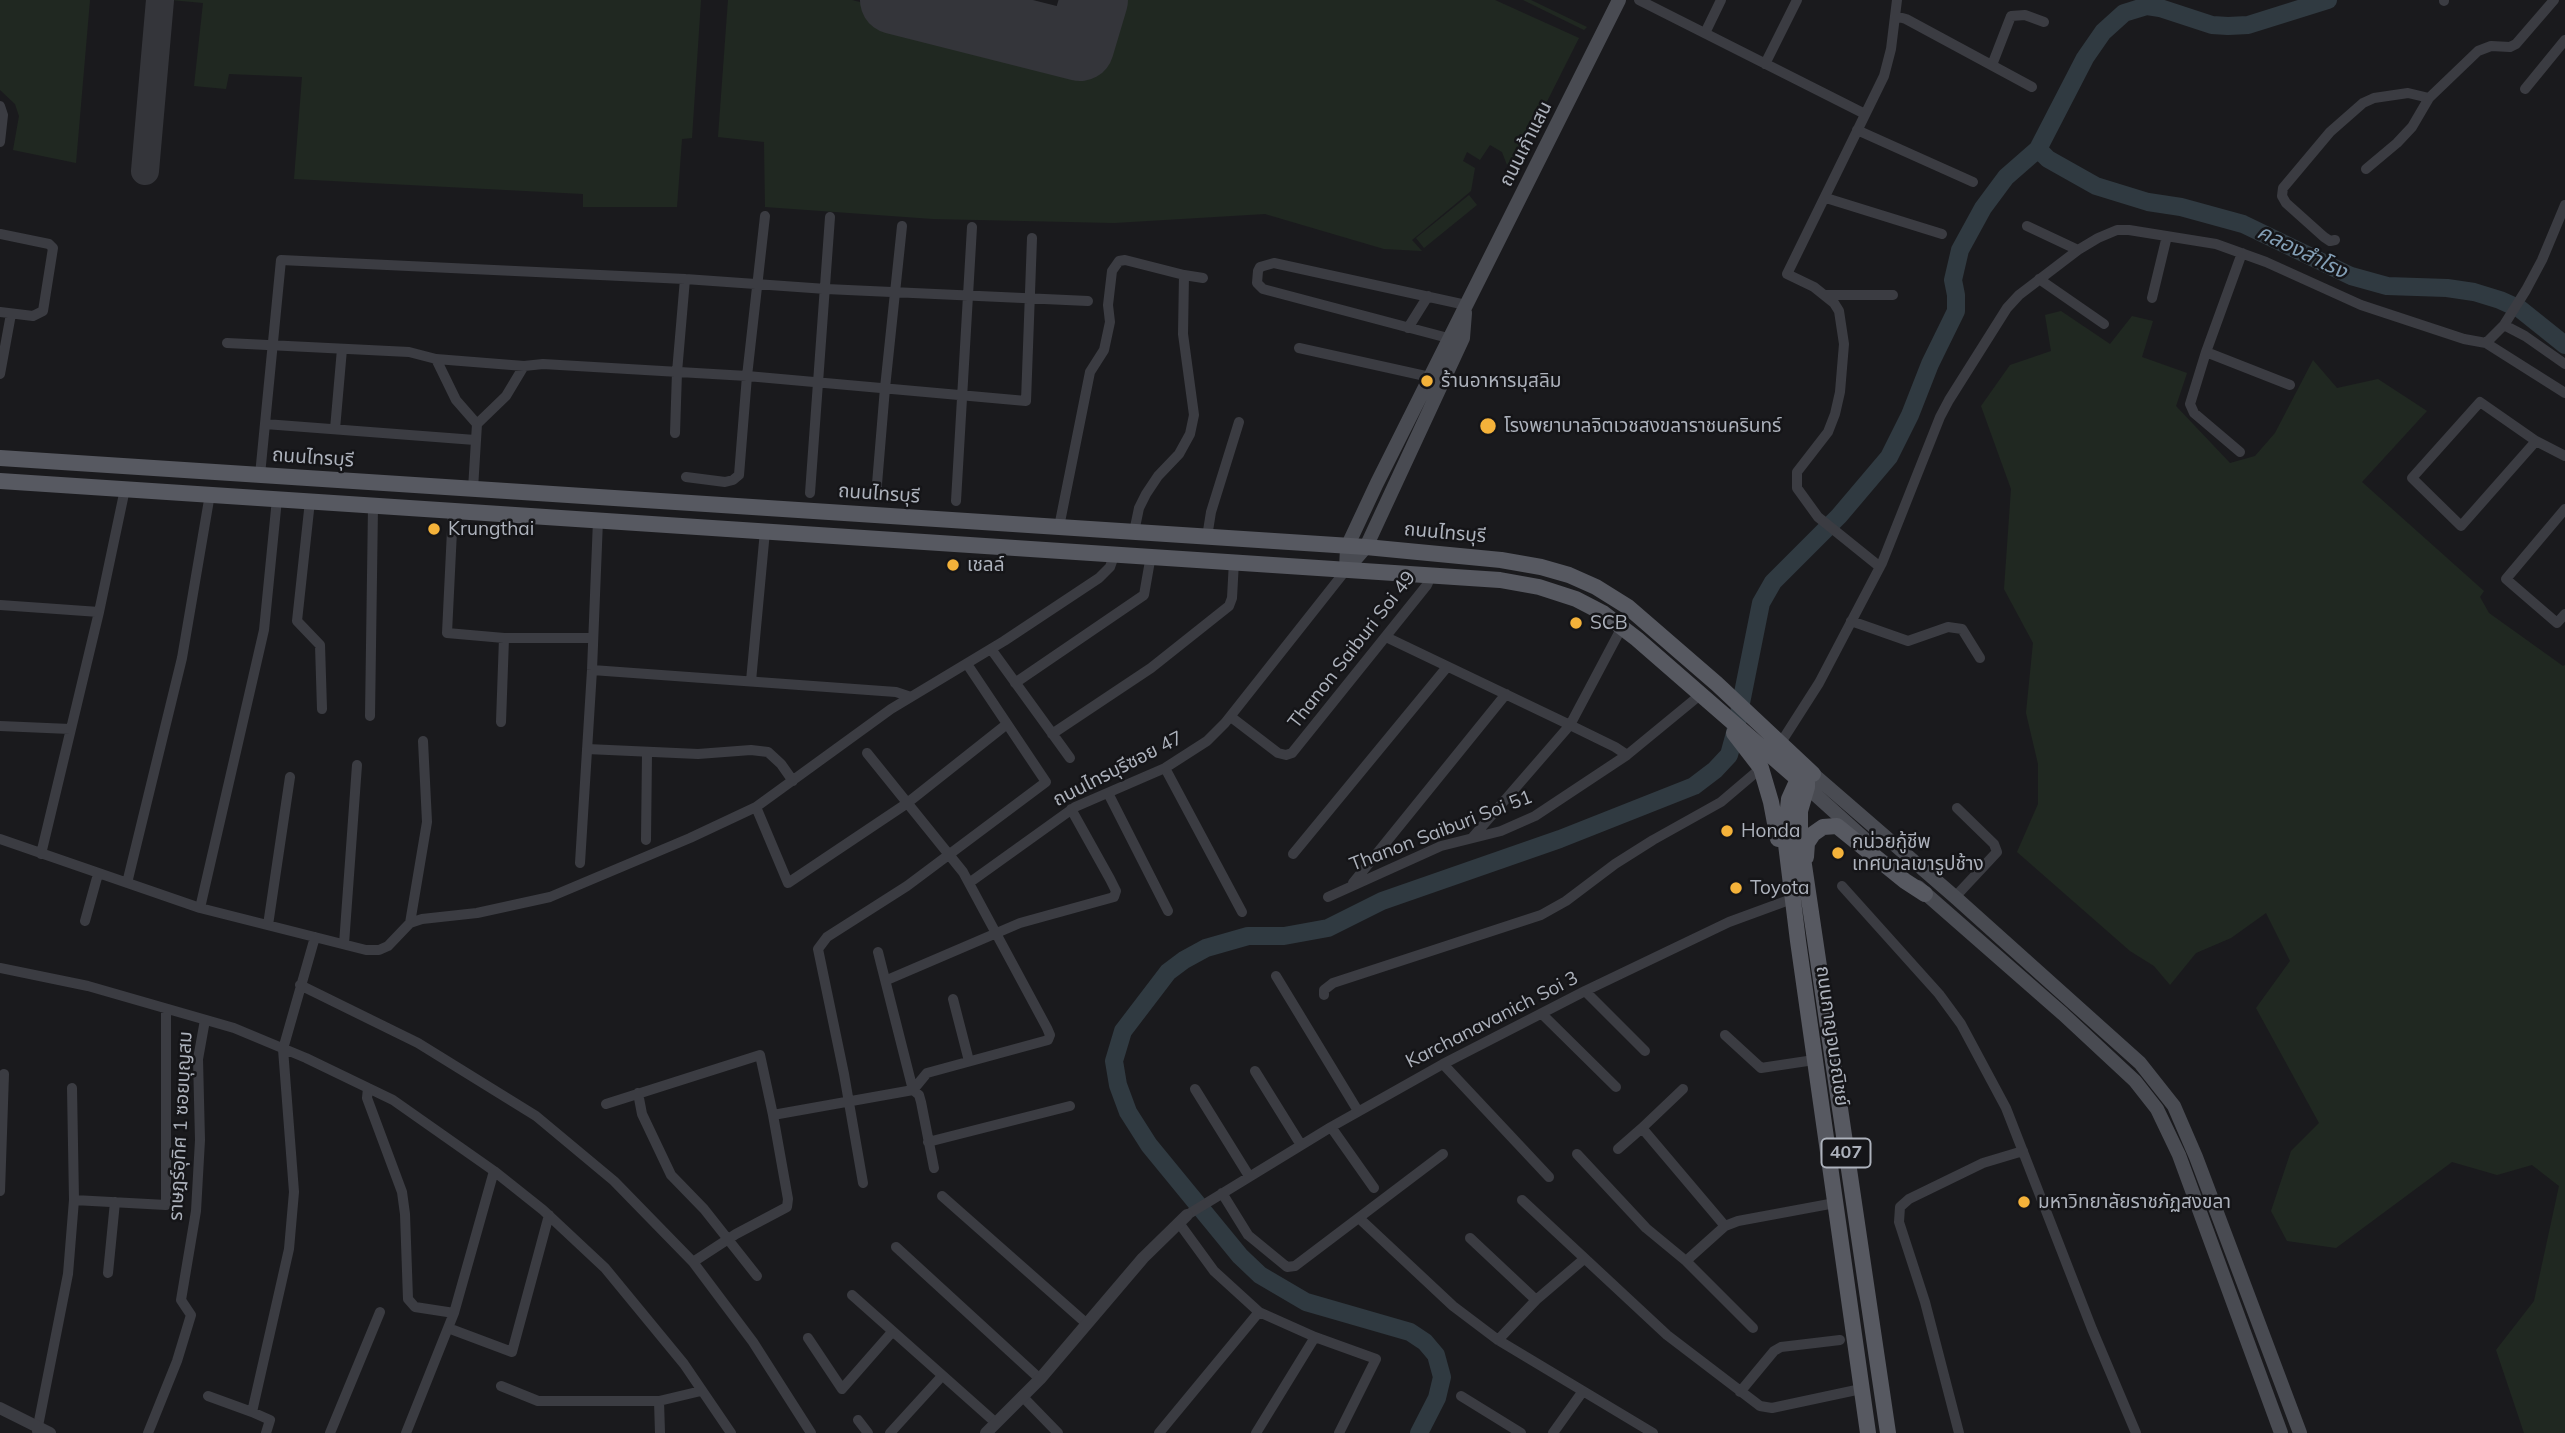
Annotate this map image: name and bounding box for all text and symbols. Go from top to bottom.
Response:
street label: ถนนเก้าแสน [1495,98,1557,190]
water label: คลองสำโรง [2253,220,2351,284]
place label: ร้านอาหารมุสลิม [1441,370,1561,392]
marker: ร้านอาหารมุสลิม [1419,373,1435,389]
place label: โรงพยาบาลจิตเวชสงขลาราชนครินทร์ [1504,415,1781,437]
marker: โรงพยาบาลจิตเวชสงขลาราชนครินทร์ [1478,416,1498,436]
street label: ถนนไทรบุรี [271,444,355,472]
street label: ถนนไทรบุรี [837,480,921,508]
place label: Krungthai [448,518,534,540]
street label: ถนนไทรบุรี [1403,518,1487,548]
marker: Krungthai [426,521,442,537]
place label: เชลล์ [967,554,1005,576]
marker: เชลล์ [945,557,961,573]
street label: Thanon Saiburi Soi 49 [1283,567,1421,733]
place label: SCB [1590,612,1628,634]
marker: SCB [1568,615,1584,631]
street label: ถนนไทรบุรีซอย 47 [1049,726,1187,812]
street label: Thanon Saiburi Soi 51 [1347,786,1535,876]
place label: Honda [1741,820,1800,842]
marker: Honda [1719,823,1735,839]
place label: กน่วยกู้ชีพ เทศบาลเขารูปช้าง [1852,831,1984,875]
marker: กน่วยกู้ชีพ เทศบาลเขารูปช้าง [1830,845,1846,861]
place label: Toyota [1750,877,1809,899]
marker: Toyota [1728,880,1744,896]
street label: ถนนกาญจนวณิชย์ [1811,964,1853,1108]
street label: Karchanavanich Soi 3 [1402,967,1582,1073]
street label: ราษฎร์อุทิศ 1 ซอยบุญสม [165,1031,197,1221]
road number: 407 [1822,1138,1870,1168]
place label: มหาวิทยาลัยราชภัฏสงขลา [2038,1191,2231,1213]
marker: มหาวิทยาลัยราชภัฏสงขลา [2016,1194,2032,1210]

